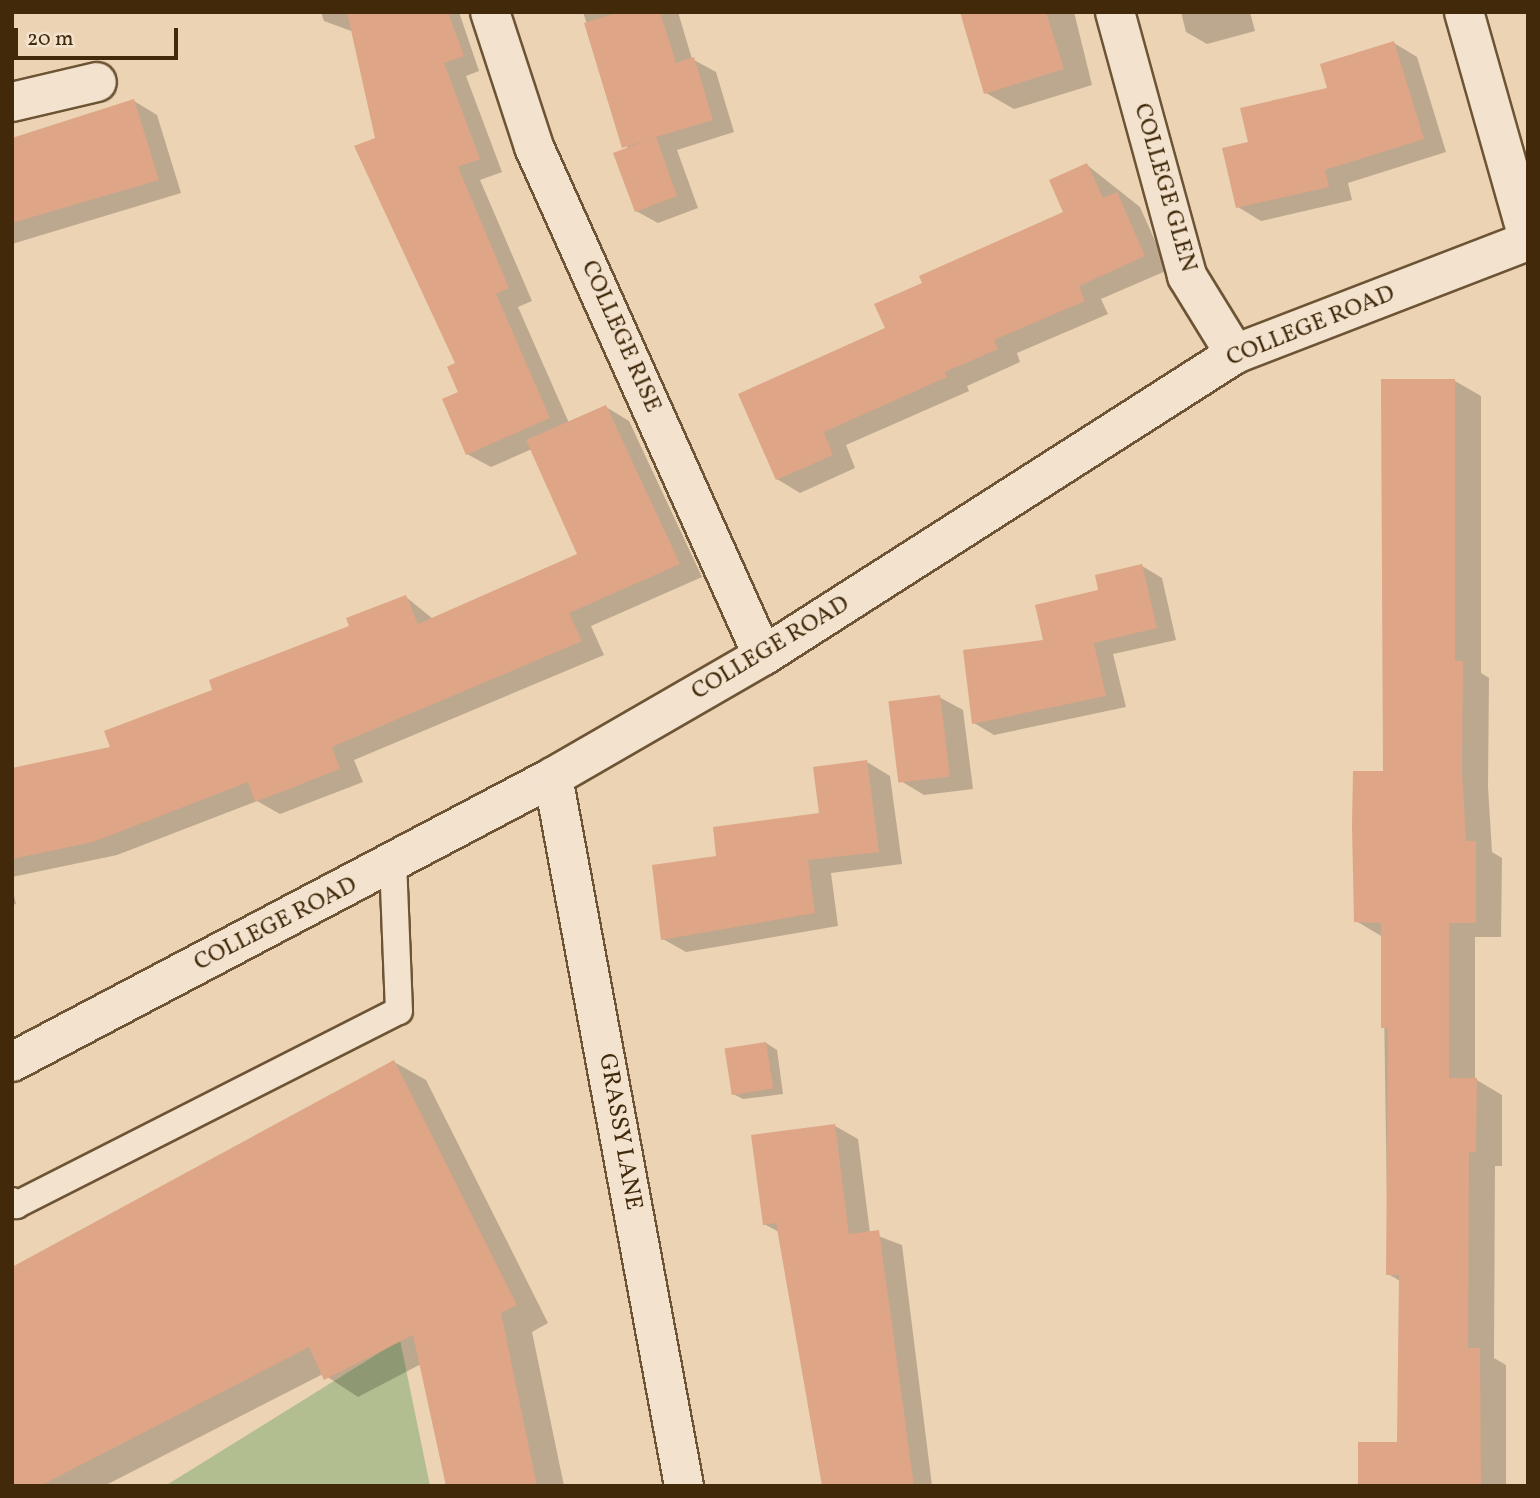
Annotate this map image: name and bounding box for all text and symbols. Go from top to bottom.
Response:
scale bar [18,14,182,58]
text: 20 m [27,25,73,54]
street label: COLLEGE GLEN [1126,100,1202,276]
street label: COLLEGE RISE [574,257,666,417]
street label: COLLEGE ROAD [1223,280,1399,374]
street label: COLLEGE ROAD [687,591,855,707]
street label: COLLEGE ROAD [190,872,362,978]
street label: GRASSY LANE [591,1051,647,1213]

